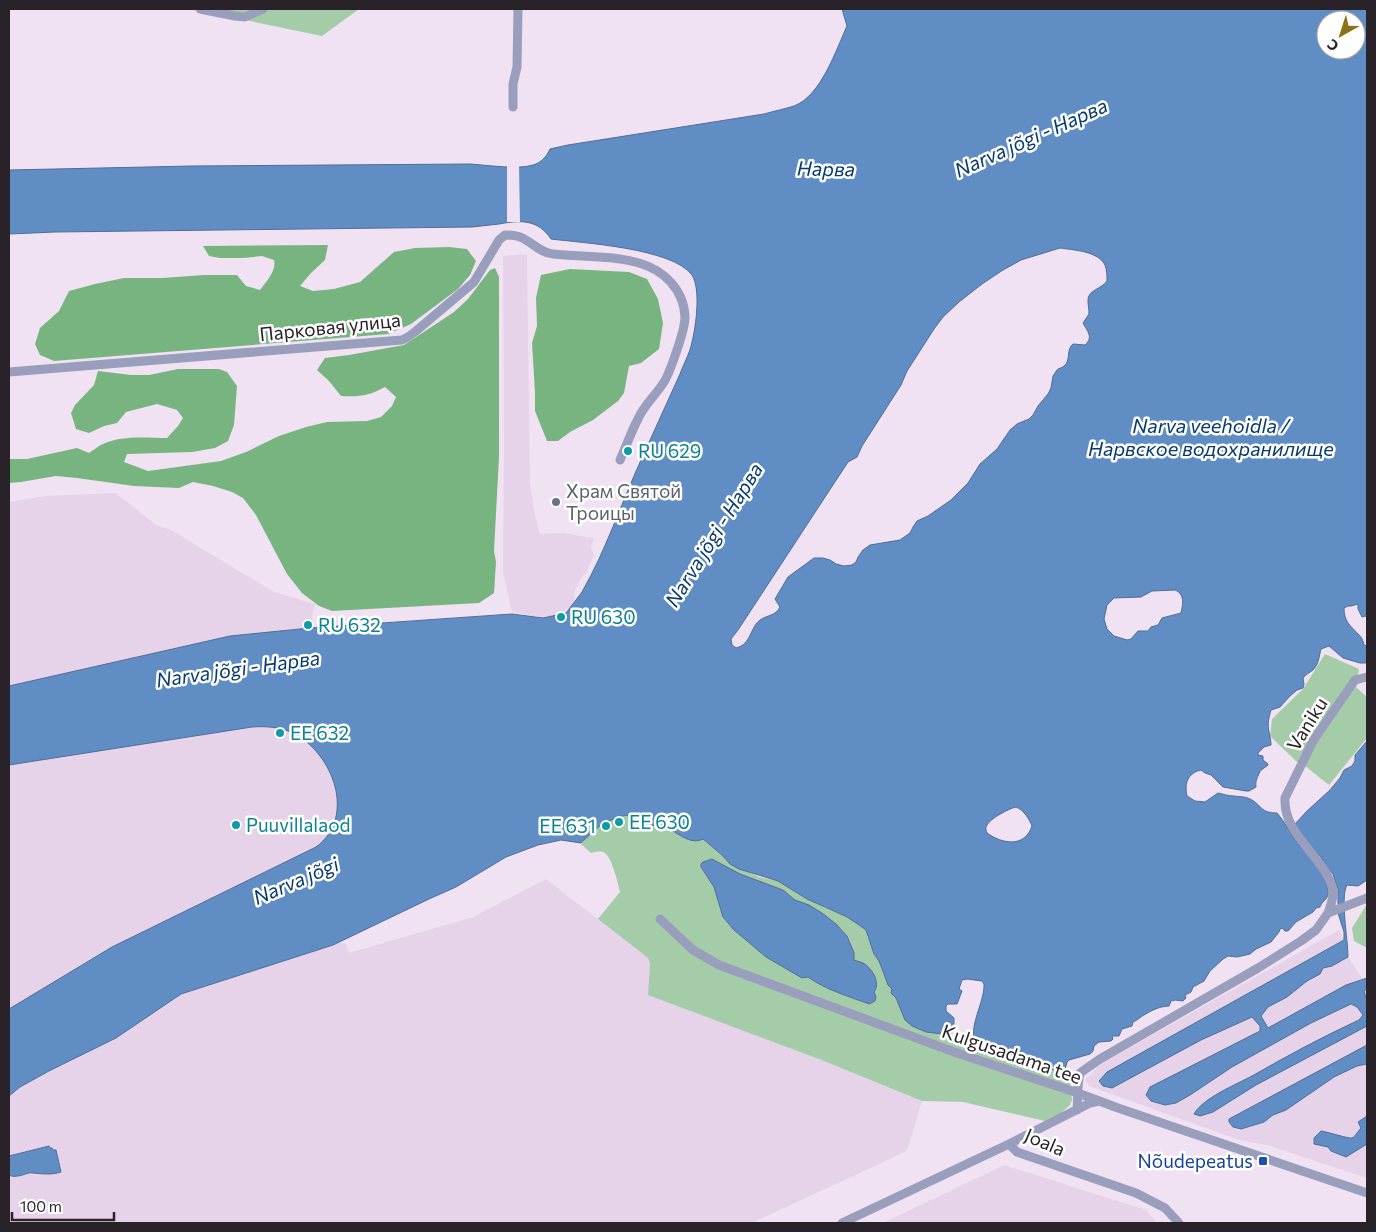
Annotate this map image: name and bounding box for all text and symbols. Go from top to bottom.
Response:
north arrow [1316,10,1366,60]
text: С [1323,36,1342,55]
water label: Narva jõgi - Нарва [950,93,1111,182]
water label: Нарва [797,155,855,181]
street label: Парковая улица [258,308,402,345]
water label: Narva veehoidla / Нарвское водохранилище [1088,413,1334,460]
place label: RU 629 [638,439,701,462]
marker: RU 629 [622,445,634,457]
water label: Narva jõgi - Нарва [659,458,767,611]
place label: Храм Святой Троицы [566,479,681,524]
marker: Храм Святой Троицы [550,496,562,508]
place label: RU 630 [571,605,636,628]
marker: RU 630 [555,611,567,623]
place label: RU 632 [318,613,381,636]
marker: RU 632 [302,619,314,631]
water label: Narva jõgi - Нарва [154,645,321,691]
street label: Vaniku [1281,693,1332,755]
place label: EE 632 [290,721,349,744]
marker: EE 632 [274,727,286,739]
place label: EE 630 [629,810,690,833]
place label: Puuvillalaod [246,813,350,836]
place label: EE 631 [539,814,596,837]
marker: EE 630 [613,816,625,828]
marker: Puuvillalaod [230,819,242,831]
marker: EE 631 [600,820,612,832]
water label: Narva jõgi [249,851,343,909]
street label: Kulgusadama tee [939,1019,1085,1088]
street label: Joala [1022,1123,1069,1160]
place label: Nõudepeatus [1137,1149,1253,1172]
marker: Nõudepeatus [1257,1155,1269,1167]
scale bar [12,1190,115,1222]
text: 100 m [20,1197,62,1215]

